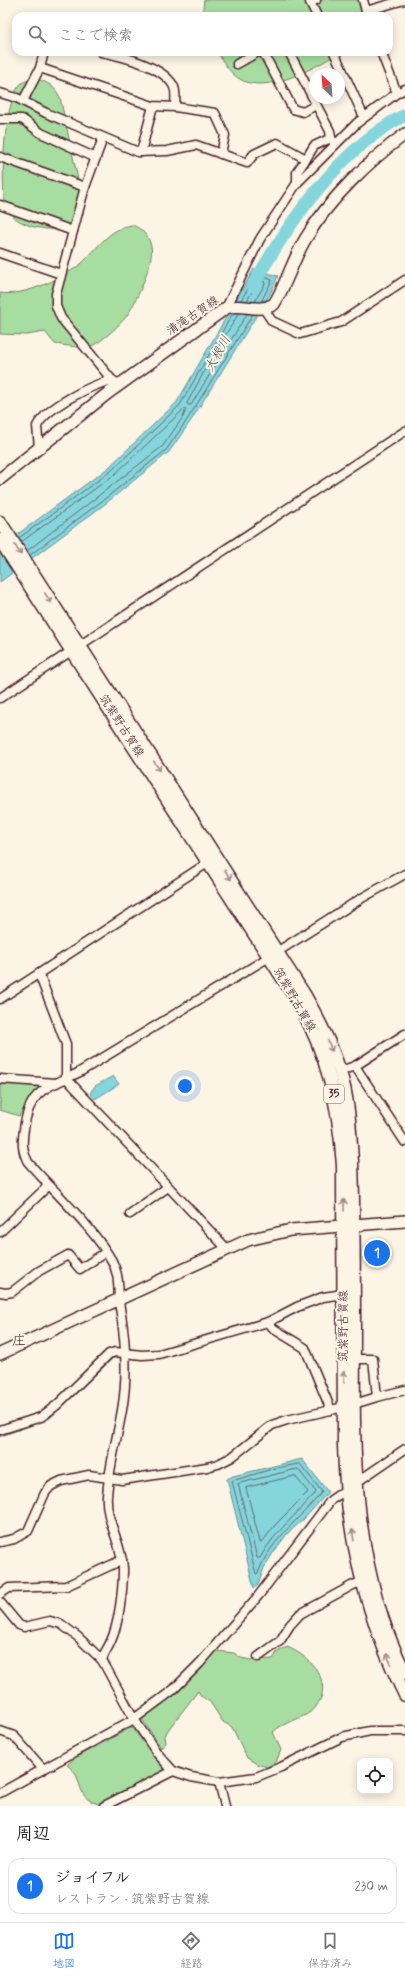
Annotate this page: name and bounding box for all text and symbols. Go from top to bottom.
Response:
search box [12,12,393,56]
icon: search [26,23,48,45]
text: ここで検索 [58,26,133,46]
north arrow [309,68,345,104]
street label: 清滝古賀線 [164,293,222,339]
water label: 大根川 [201,333,235,375]
one-way arrow [14,544,22,556]
one-way arrow [45,592,53,604]
street label: 筑紫野古賀線 [95,691,147,761]
one-way arrow [153,760,161,771]
one-way arrow [224,869,232,880]
street label: 筑紫野古賀線 [269,965,319,1035]
one-way arrow [327,1040,335,1052]
your location [175,1076,195,1096]
road number: 35 [324,1085,344,1103]
one-way arrow [340,1199,348,1212]
pin: 1 [364,1238,390,1268]
street label: 筑紫野古賀線 [336,1290,352,1362]
district label: 庄 [12,1332,26,1350]
one-way arrow [340,1371,348,1384]
one-way arrow [348,1529,356,1542]
one-way arrow [384,1654,392,1666]
map controls [357,1758,393,1794]
button: locate [357,1758,393,1794]
text: 周辺 [16,1823,50,1845]
text: ジョイフル [55,1868,130,1888]
text: 1 [27,1878,33,1895]
text: 230 m [354,1878,388,1895]
text: レストラン · 筑紫野古賀線 [55,1891,209,1908]
tab: 地図 [53,1930,75,1971]
tab: 経路 [180,1930,202,1971]
tab: 保存済み [308,1930,352,1971]

